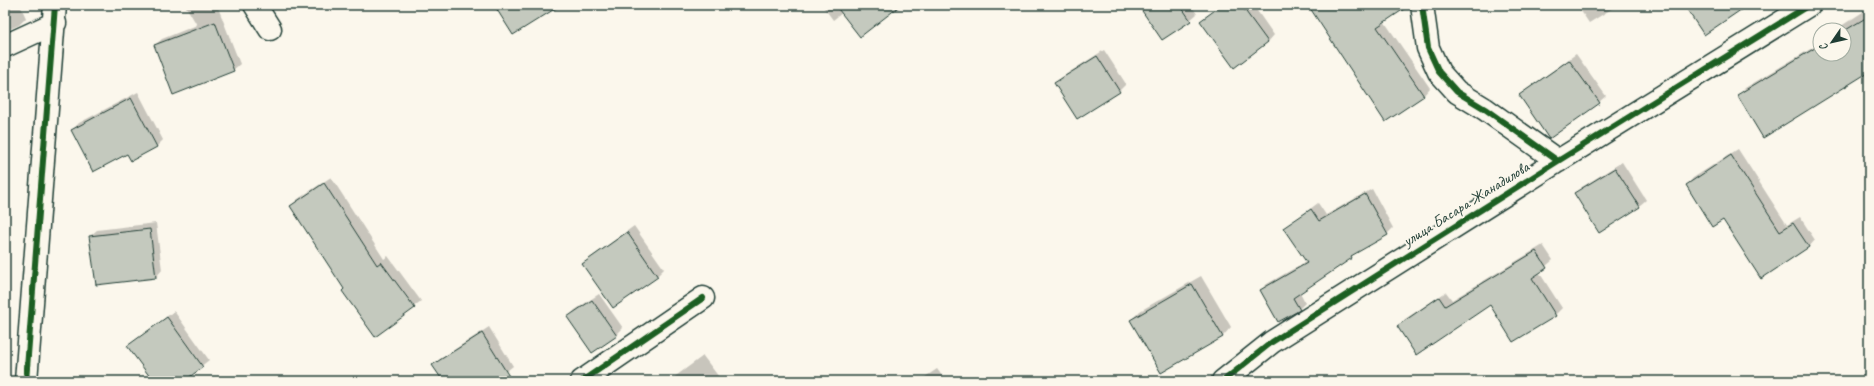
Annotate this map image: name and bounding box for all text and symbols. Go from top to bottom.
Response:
north arrow [1812,22,1852,62]
text: С [1816,40,1831,54]
street label: улица Басара Жанадилова [1398,156,1534,251]

